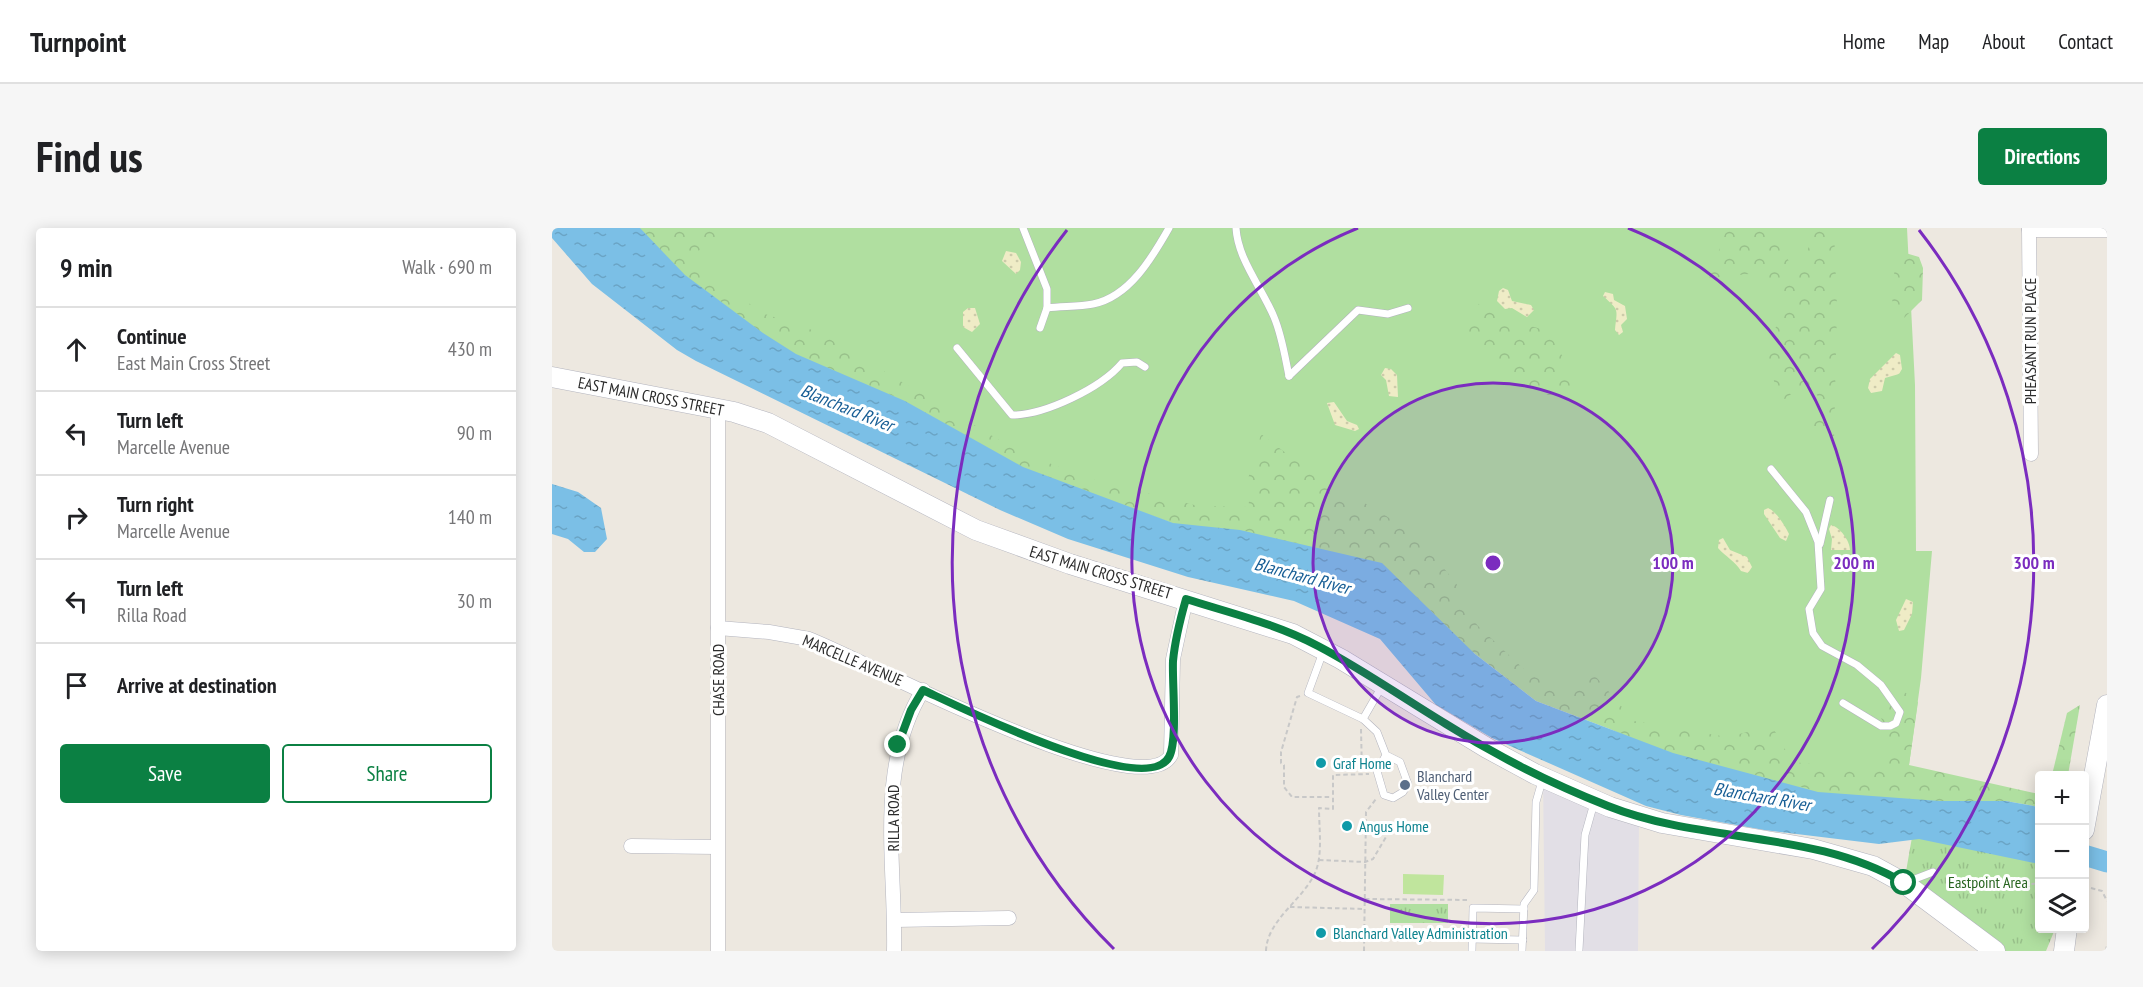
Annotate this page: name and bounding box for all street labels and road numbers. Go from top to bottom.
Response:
street label: PHEASANT RUN PLACE [2020,278,2040,404]
street label: EAST MAIN CROSS STREET [577,372,725,420]
street label: EAST MAIN CROSS STREET [1027,541,1175,603]
street label: MARCELLE AVENUE [800,630,906,690]
street label: CHASE ROAD [708,644,728,716]
street label: RILLA ROAD [883,785,903,851]

